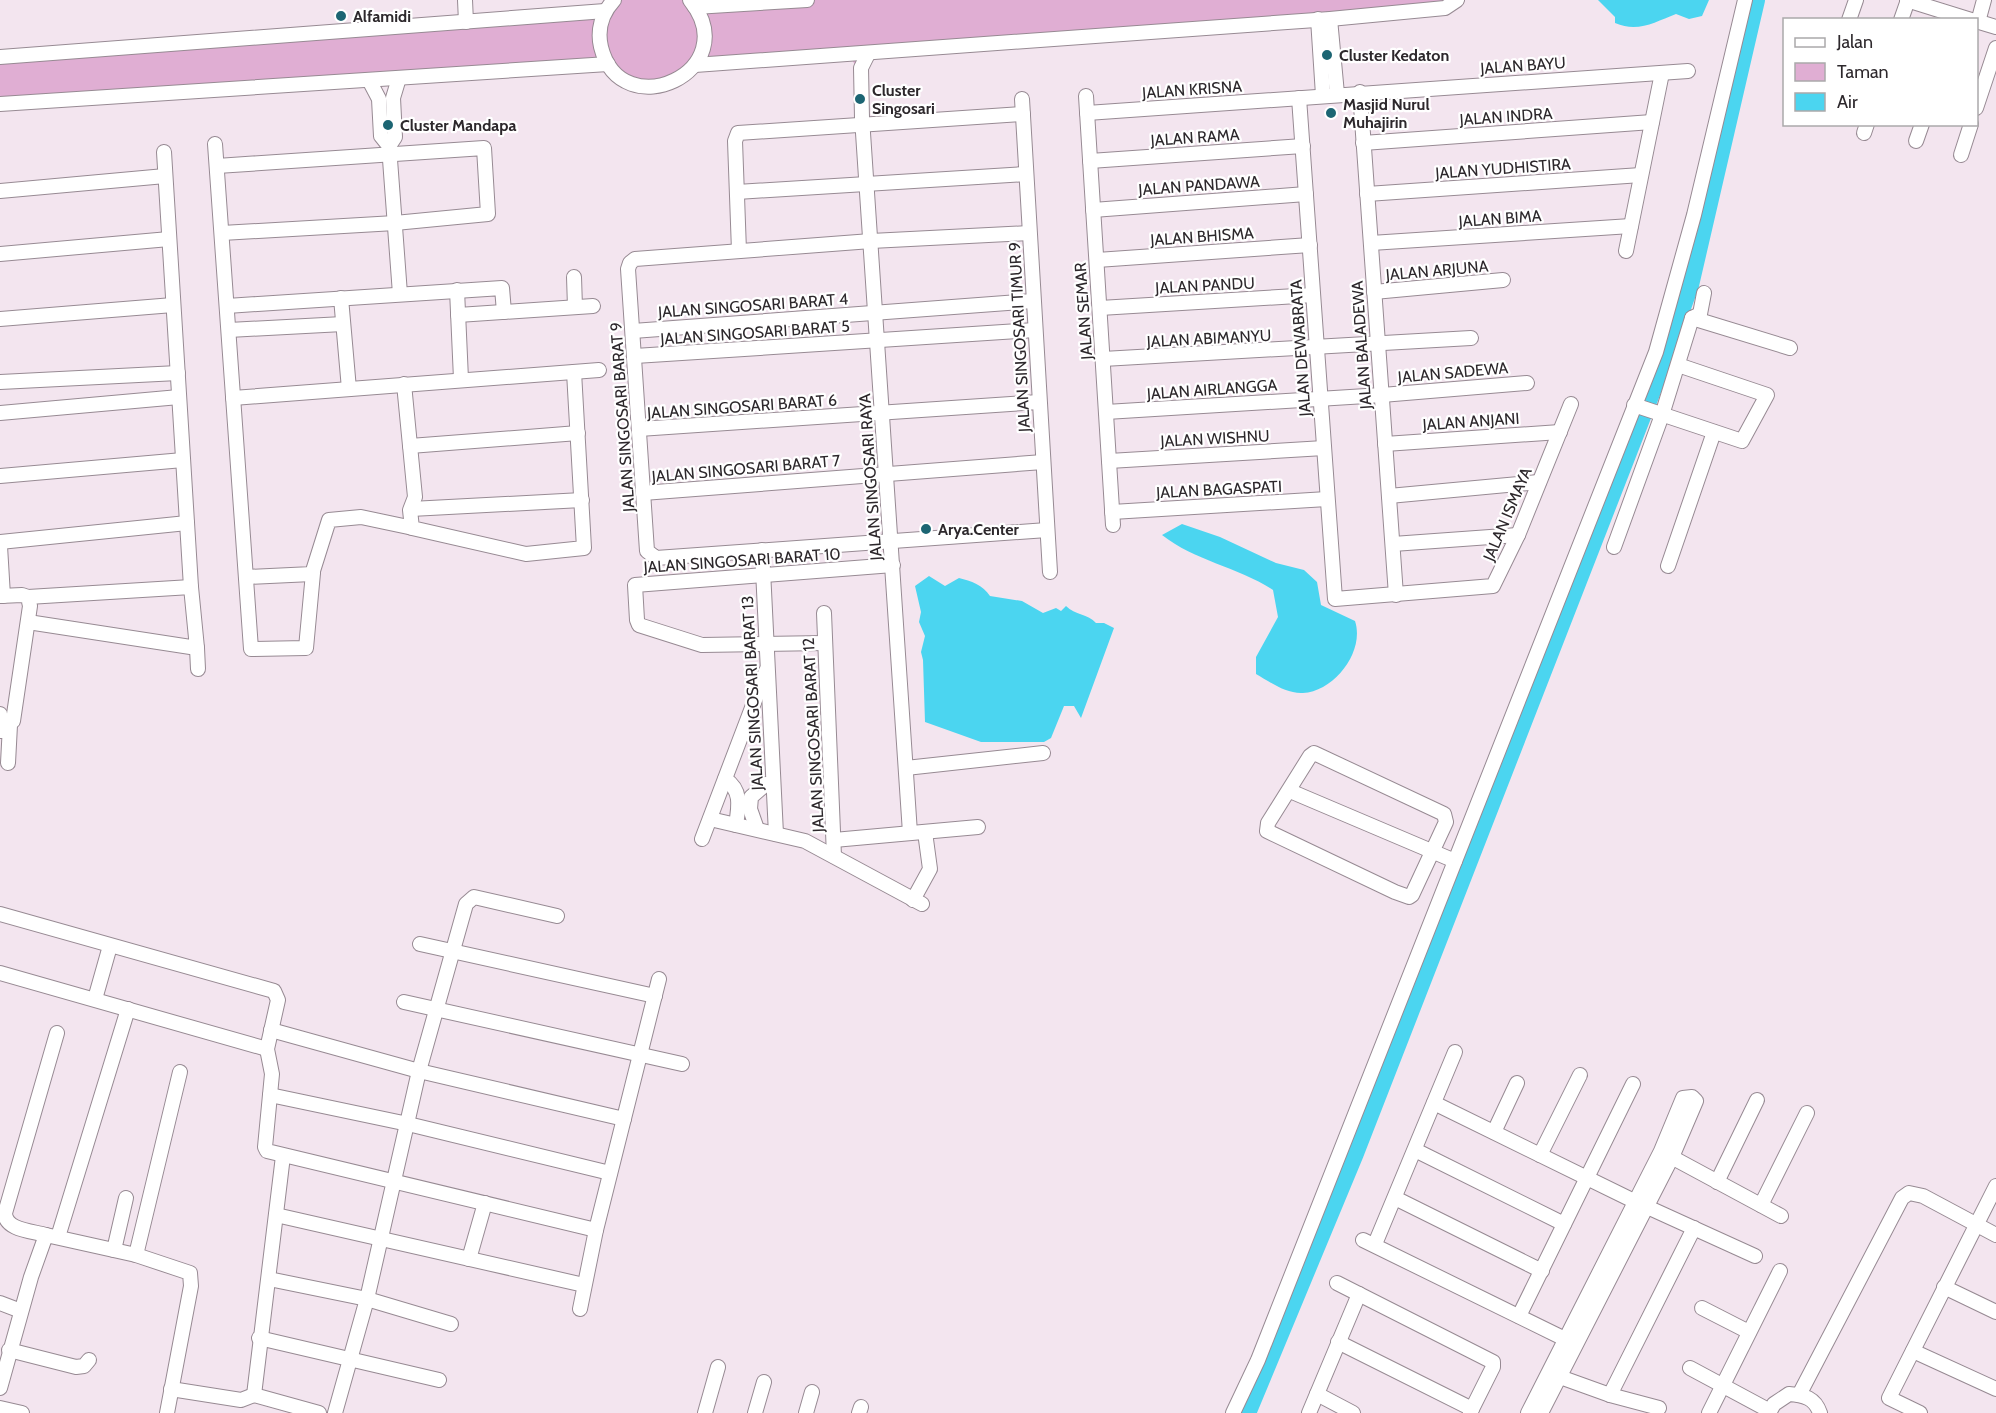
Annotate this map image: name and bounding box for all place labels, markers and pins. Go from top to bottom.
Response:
place label: Alfamidi [353,7,411,26]
marker: Alfamidi [334,9,348,23]
place label: Cluster Kedaton [1339,46,1449,65]
marker: Cluster Kedaton [1320,48,1334,62]
place label: Cluster Singosari [872,81,935,118]
marker: Cluster Singosari [853,92,867,106]
place label: Masjid Nurul Muhajirin [1343,95,1430,132]
marker: Masjid Nurul Muhajirin [1324,106,1338,120]
place label: Cluster Mandapa [400,116,516,135]
marker: Cluster Mandapa [381,118,395,132]
place label: Arya.Center [938,520,1020,539]
marker: Arya.Center [919,522,933,536]

